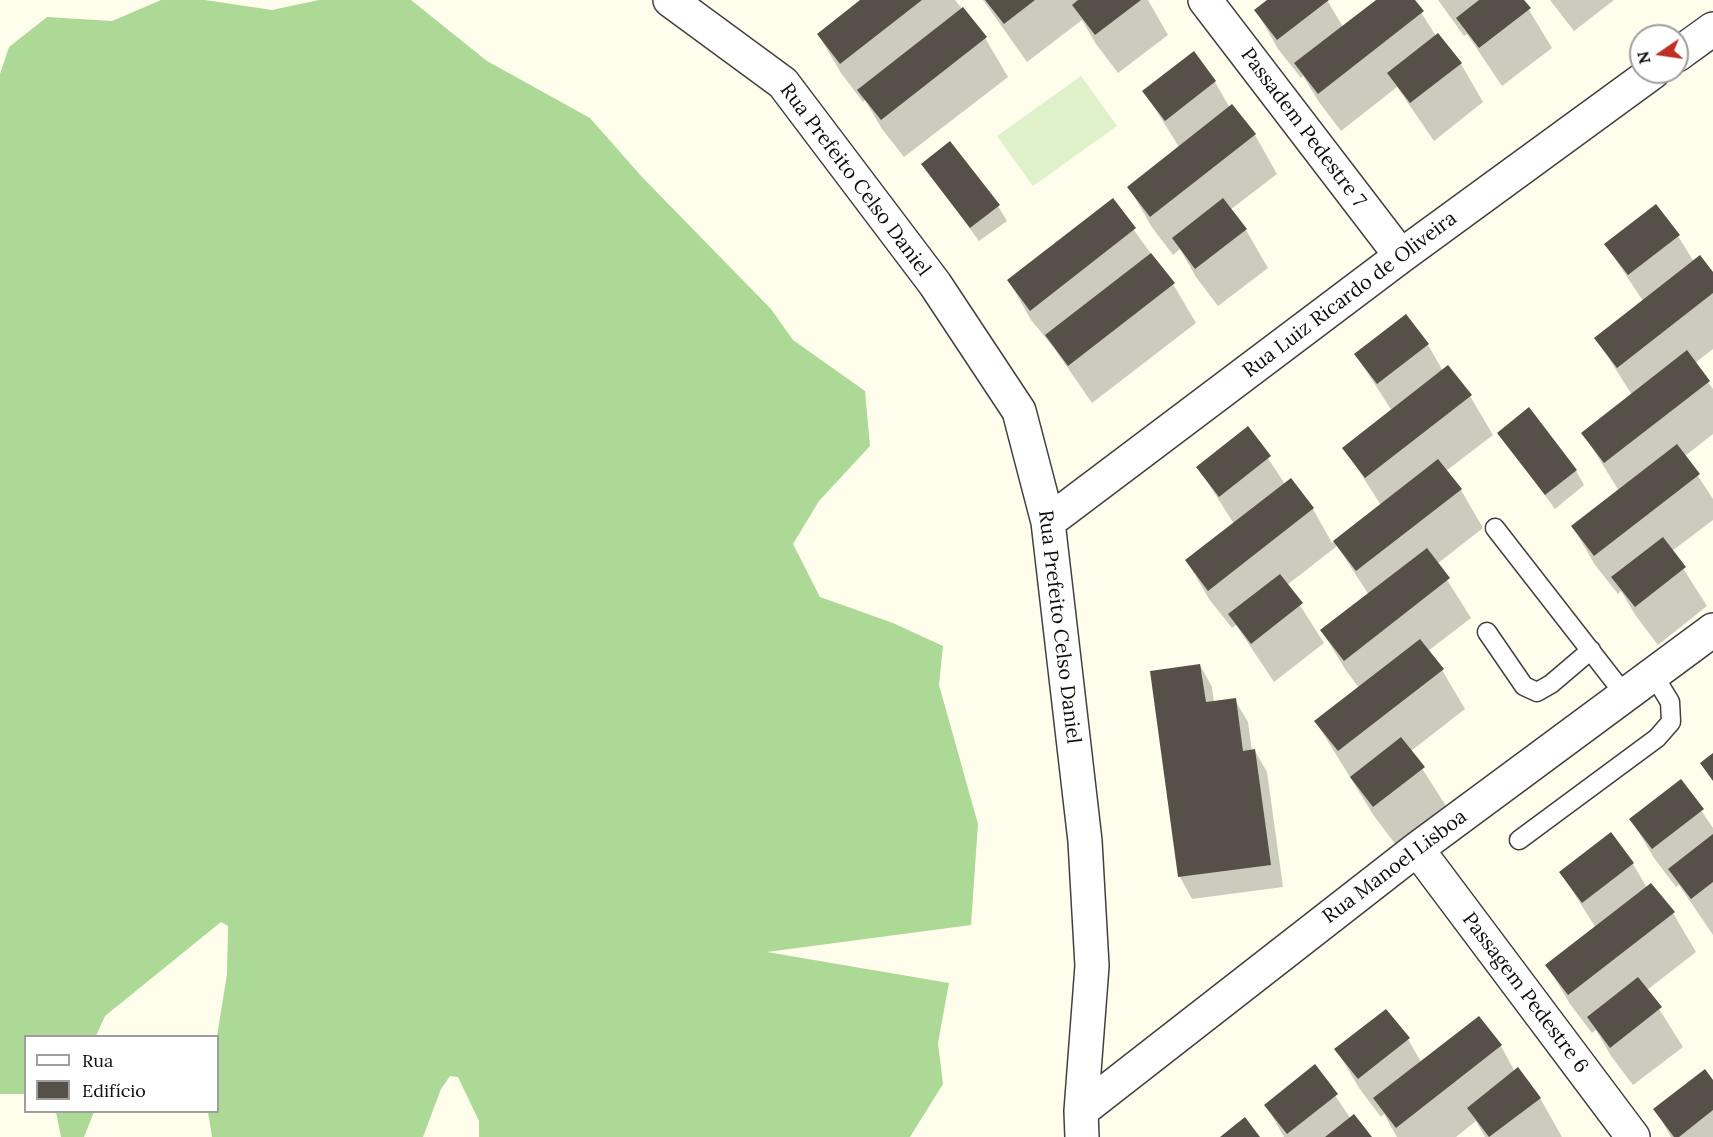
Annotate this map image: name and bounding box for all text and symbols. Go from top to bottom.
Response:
north arrow [1629,24,1689,84]
street label: Passadem Pedestre 7 [1235,44,1371,212]
text: N [1632,49,1655,66]
street label: Rua Prefeito Celso Daniel [775,79,935,281]
street label: Rua Luiz Ricardo de Oliveira [1238,207,1462,383]
street label: Rua Prefeito Celso Daniel [1033,509,1085,745]
street label: Rua Manoel Lisboa [1318,805,1472,929]
street label: Passagem Pedestre 6 [1457,908,1593,1078]
legend [24,1035,219,1113]
text: Rua [82,1049,113,1072]
text: Edifício [82,1079,146,1102]

